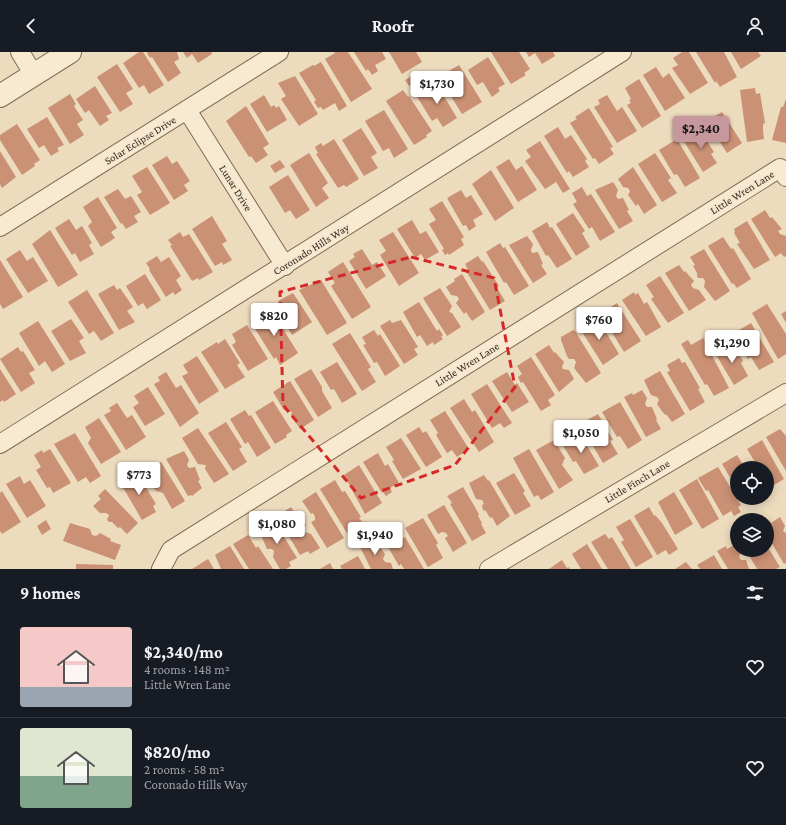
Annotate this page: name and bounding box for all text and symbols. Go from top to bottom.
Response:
icon: back [20,15,42,37]
icon: person [744,15,766,37]
text: Roofr [372,16,414,36]
pin: $1,730 [404,71,470,105]
text: $1,730 [419,76,455,91]
street label: Solar Eclipse Drive [102,113,178,168]
pin: $2,340 [668,116,734,150]
text: $2,340 [682,121,720,136]
street label: Lunar Drive [217,163,255,213]
street label: Little Wren Lane [708,167,776,216]
street label: Coronado Hills Way [271,220,353,278]
pin: $820 [250,303,298,337]
pin: $760 [575,307,623,341]
text: $820 [260,308,288,323]
text: $760 [585,312,613,327]
pin: $1,290 [699,330,765,364]
text: $1,290 [714,335,750,350]
street label: Little Wren Lane [433,339,501,388]
pin: $1,050 [548,420,614,454]
text: $1,050 [562,425,600,440]
street label: Little Finch Lane [602,457,672,505]
map controls [730,461,774,557]
button: locate [730,461,774,505]
pin: $773 [115,462,163,496]
text: $773 [126,467,152,482]
pin: $1,080 [244,511,310,545]
button: layers [730,513,774,557]
text: $1,080 [258,516,296,531]
pin: $1,940 [342,522,408,556]
text: $1,940 [357,527,393,542]
icon: filters [744,582,766,604]
text: 9 homes [20,584,80,603]
icon: home [52,643,100,691]
text: $2,340/mo [144,643,223,662]
icon: heart [744,656,766,678]
text: 4 rooms · 148 m² [144,662,230,677]
text: Little Wren Lane [144,677,230,692]
text: $820/mo [144,743,210,762]
icon: home [52,744,100,792]
icon: heart [744,757,766,779]
text: 2 rooms · 58 m² [144,762,225,777]
text: Coronado Hills Way [144,777,247,792]

